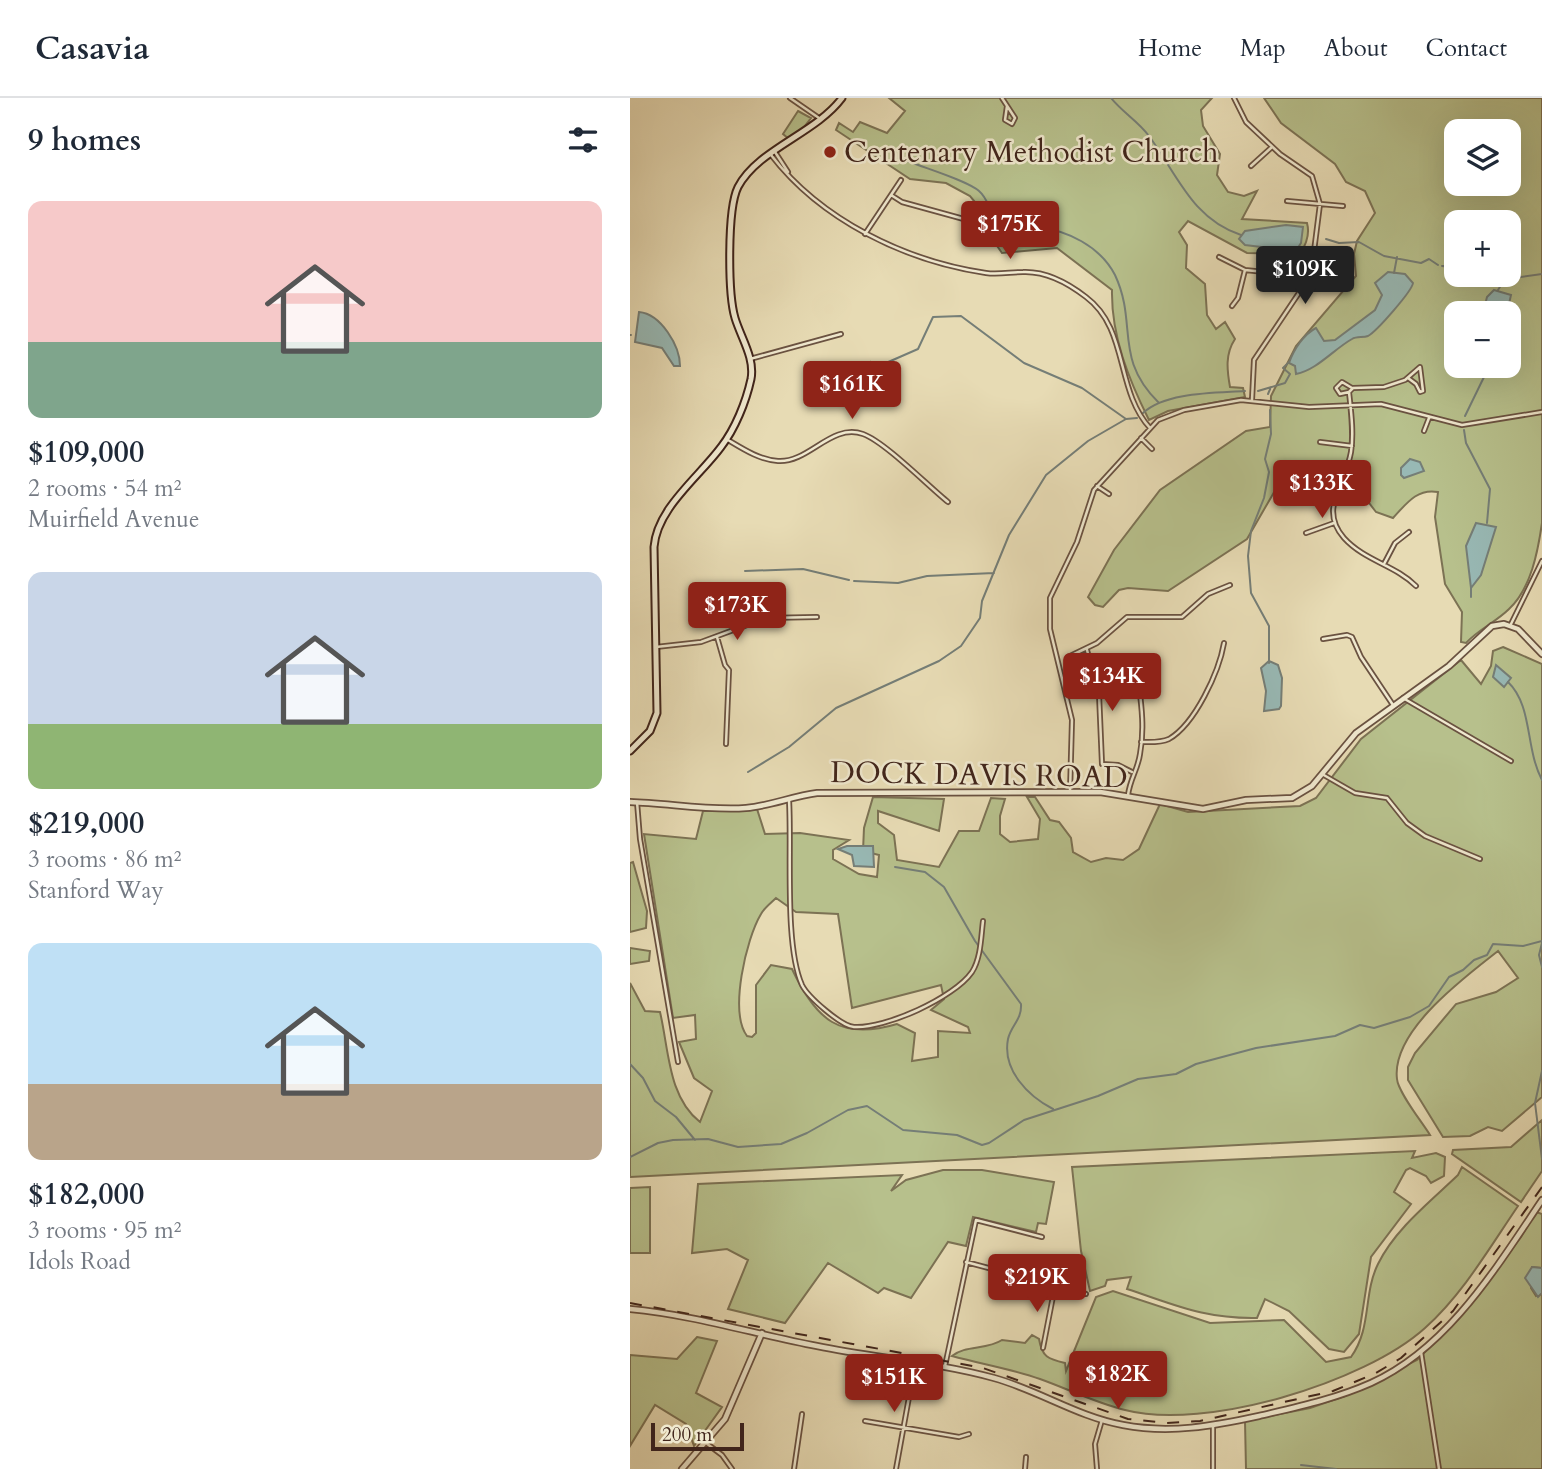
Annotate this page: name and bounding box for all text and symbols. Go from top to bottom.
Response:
text: Casavia [35,26,150,71]
text: Home [1138,32,1202,65]
text: Map [1240,32,1286,65]
text: About [1324,32,1388,65]
text: Contact [1426,32,1507,65]
map controls [1444,119,1521,378]
button: layers [1444,119,1521,196]
text: 9 homes [28,120,141,161]
icon: filters [564,121,602,159]
place label: Centenary Methodist Church [844,132,1219,173]
marker: Centenary Methodist Church [822,144,838,160]
pin: $175K [961,202,1059,261]
text: $175K [977,208,1043,239]
button: + [1444,210,1521,287]
icon: home [252,246,378,372]
pin: $109K [1256,246,1354,306]
text: $109K [1272,253,1338,284]
button: − [1444,301,1521,378]
pin: $161K [803,362,901,421]
text: $161K [819,368,885,399]
text: $109,000 [28,432,144,473]
pin: $133K [1273,460,1371,520]
text: $133K [1289,467,1355,498]
text: 2 rooms · 54 m² [28,473,181,504]
text: Muirfield Avenue [28,504,199,535]
pin: $173K [688,582,786,642]
text: $173K [704,589,770,620]
icon: home [252,617,378,743]
pin: $134K [1063,654,1161,713]
text: $134K [1079,660,1145,691]
street label: DOCK DAVIS ROAD [830,752,1128,798]
text: $219,000 [28,803,144,844]
text: 3 rooms · 86 m² [28,844,181,875]
text: Stanford Way [28,875,164,906]
icon: home [252,988,378,1114]
text: $182,000 [28,1174,144,1215]
text: 3 rooms · 95 m² [28,1215,181,1246]
text: Idols Road [28,1246,131,1277]
pin: $219K [988,1254,1086,1314]
text: $219K [1004,1261,1070,1292]
pin: $182K [1069,1352,1167,1411]
pin: $151K [845,1354,943,1414]
text: $182K [1085,1358,1151,1389]
text: $151K [861,1361,927,1392]
scale bar [651,1420,744,1452]
text: 200 m [662,1422,712,1448]

